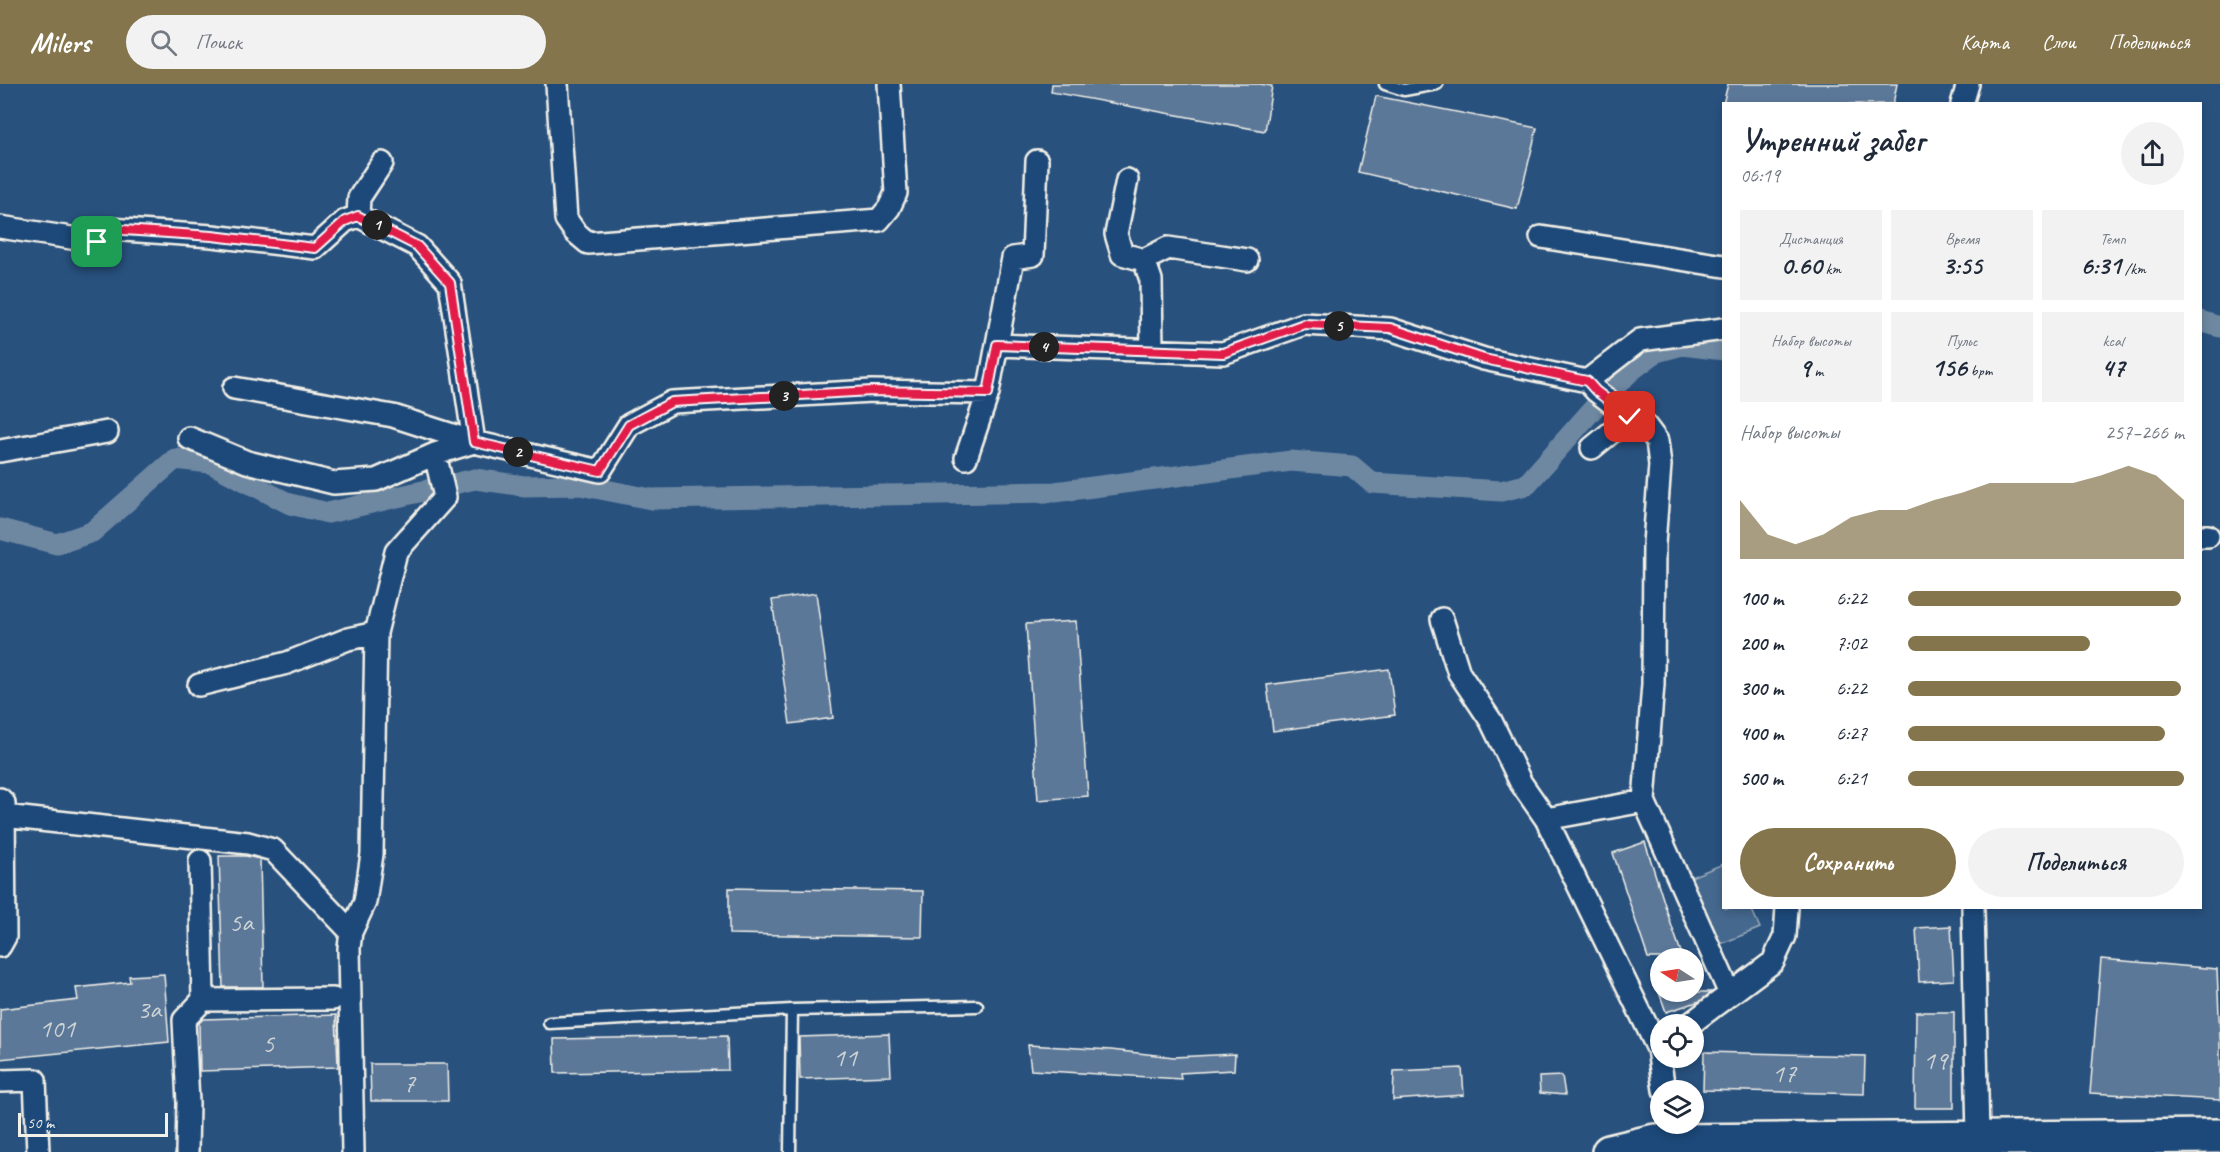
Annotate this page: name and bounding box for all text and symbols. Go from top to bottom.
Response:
search box [126,15,546,69]
text: Milers [30,25,90,60]
icon: search [147,26,180,59]
text: Поиск [195,28,242,56]
text: Карта [1961,29,2009,55]
text: Слои [2042,29,2076,55]
text: Поделиться [2109,29,2190,55]
text: Утренний забег [1740,119,1924,161]
button: share [2121,122,2184,185]
text: 06:19 [1740,163,1780,188]
pin: 1 [362,210,392,240]
text: 1 [373,215,381,235]
pin [71,216,122,267]
icon: arrive [80,225,113,258]
text: Дистанция [1779,229,1843,249]
text: Время [1945,229,1979,249]
text: Темп [2100,229,2126,249]
text: 0.60 [1781,249,1822,282]
text: 3:55 [1942,249,1982,282]
text: 6:31 [2080,249,2121,282]
text: km [1822,259,1841,279]
text: /km [2121,259,2146,279]
pin: 5 [1324,311,1354,341]
text: 5 [1336,316,1342,336]
text: Набор высоты [1771,331,1851,351]
text: Пульс [1947,331,1977,351]
text: kcal [2102,331,2124,351]
pin: 4 [1029,332,1059,362]
text: 4 [1040,337,1048,357]
text: 9 [1799,351,1810,384]
text: 156 [1931,351,1967,384]
text: 47 [2101,351,2125,384]
text: m [1810,361,1823,381]
text: bpm [1967,361,1993,381]
pin: 3 [769,381,799,411]
text: 3 [780,386,788,406]
pin [1604,391,1655,442]
icon: check [1613,400,1646,433]
text: Набор высоты [1740,420,1839,445]
text: 257–266 m [2105,420,2184,445]
pin: 2 [503,437,533,467]
text: 2 [514,442,522,462]
text: 100 m [1740,586,1783,611]
text: 6:22 [1836,586,1867,611]
text: 200 m [1740,631,1783,656]
text: 7:02 [1836,631,1867,656]
text: 300 m [1740,676,1783,701]
text: 6:22 [1836,676,1867,701]
text: 400 m [1740,721,1783,746]
text: 6:27 [1836,721,1867,746]
text: 500 m [1740,766,1783,791]
text: 6:21 [1836,766,1867,791]
button: Сохранить [1740,828,1956,897]
button: Поделиться [1968,828,2184,897]
house number: 5а [229,905,255,939]
north arrow [1650,948,1704,1002]
map controls [1650,948,1704,1134]
house number: 3а [137,992,163,1026]
house number: 101 [39,1011,77,1045]
button: locate [1650,1014,1704,1068]
house number: 5 [262,1026,276,1060]
house number: 11 [833,1040,859,1074]
house number: 19 [1923,1043,1949,1077]
house number: 17 [1772,1056,1798,1090]
house number: 7 [403,1066,417,1100]
button: layers [1650,1080,1704,1134]
scale bar [18,1110,168,1138]
text: 50 m [27,1113,54,1133]

